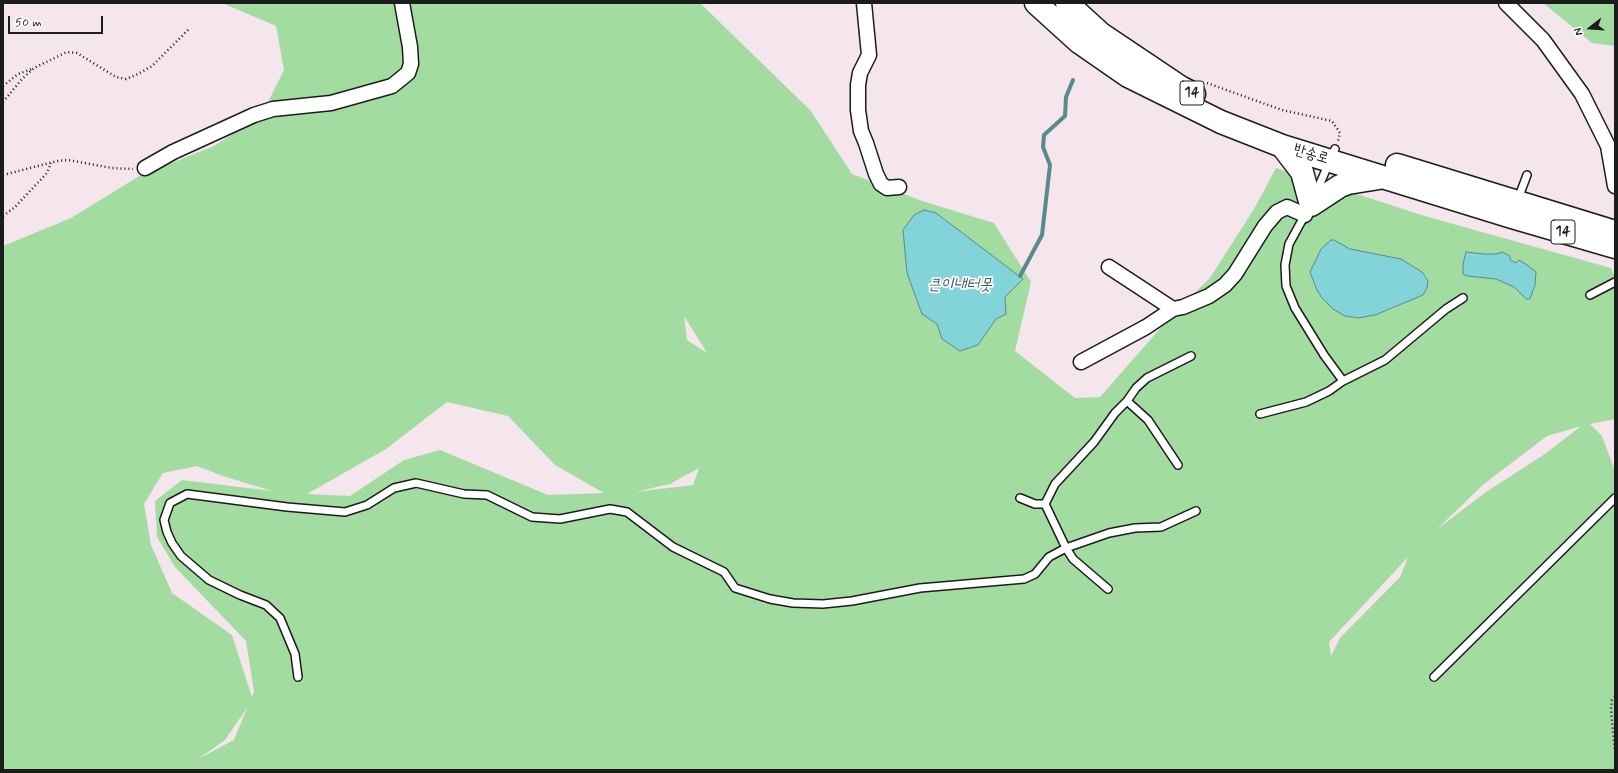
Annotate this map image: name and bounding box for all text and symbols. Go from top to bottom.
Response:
scale bar [10,8,105,34]
north arrow [1570,8,1610,48]
text: 50 m [15,15,42,31]
text: N [1571,26,1586,37]
road number: 14 [1180,81,1204,105]
street label: 반송로 [1291,141,1331,169]
road number: 14 [1551,220,1575,244]
water label: 큰이내터못 [928,276,992,296]

